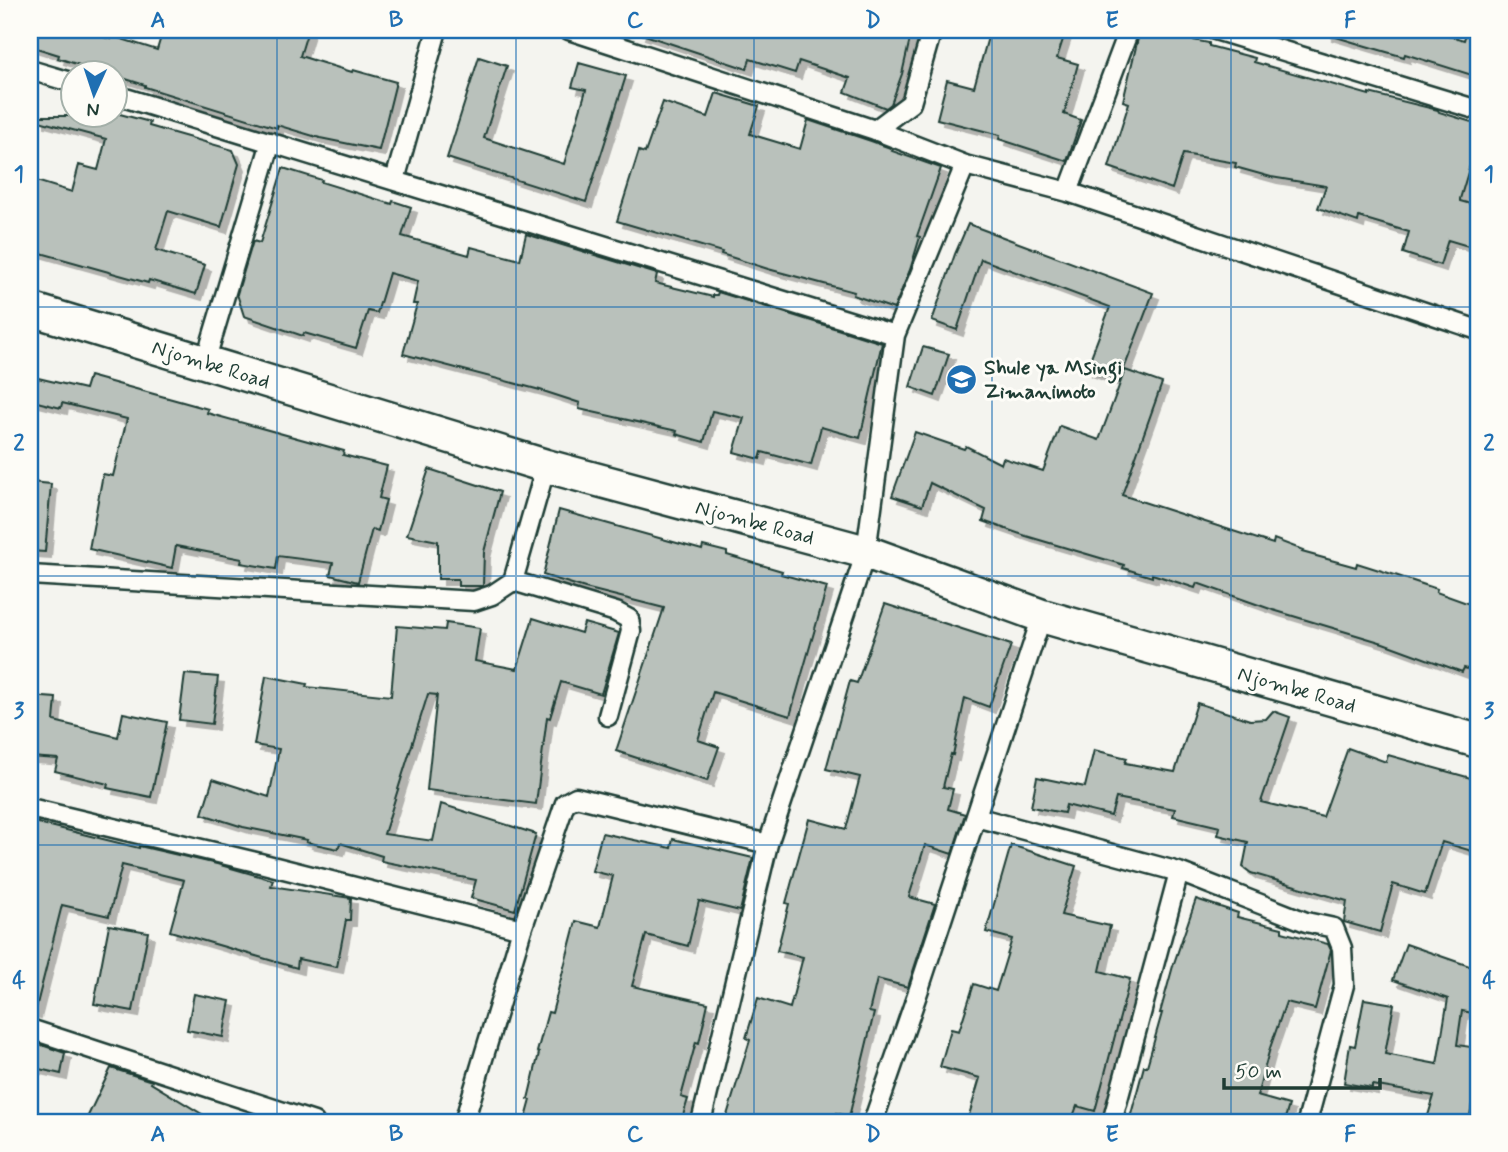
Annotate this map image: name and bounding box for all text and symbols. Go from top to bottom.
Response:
text: A [150,6,166,36]
text: B [389,6,404,36]
text: C [627,6,644,36]
text: D [865,6,881,36]
text: E [1105,6,1119,36]
text: F [1344,6,1356,36]
north arrow [60,60,130,130]
text: N [86,97,100,122]
text: 1 [14,160,24,190]
text: 1 [1484,160,1494,190]
street label: Njombe Road [148,334,273,396]
place label: Shule ya Msingi Zimanimoto [984,354,1122,406]
school or university icon: Shule ya Msingi Zimanimoto [944,362,978,396]
text: 2 [13,429,25,459]
text: 2 [1483,429,1495,459]
street label: Njombe Road [692,494,817,552]
street label: Njombe Road [1234,660,1359,720]
text: 3 [14,697,25,727]
text: 3 [1484,697,1495,727]
text: 4 [12,966,26,996]
text: 4 [1482,966,1496,996]
scale bar [1224,1047,1380,1091]
text: 50 m [1235,1058,1282,1086]
text: A [150,1120,166,1150]
text: B [389,1120,404,1150]
text: C [627,1120,644,1150]
text: D [865,1120,881,1150]
text: E [1105,1120,1119,1150]
text: F [1344,1120,1356,1150]

